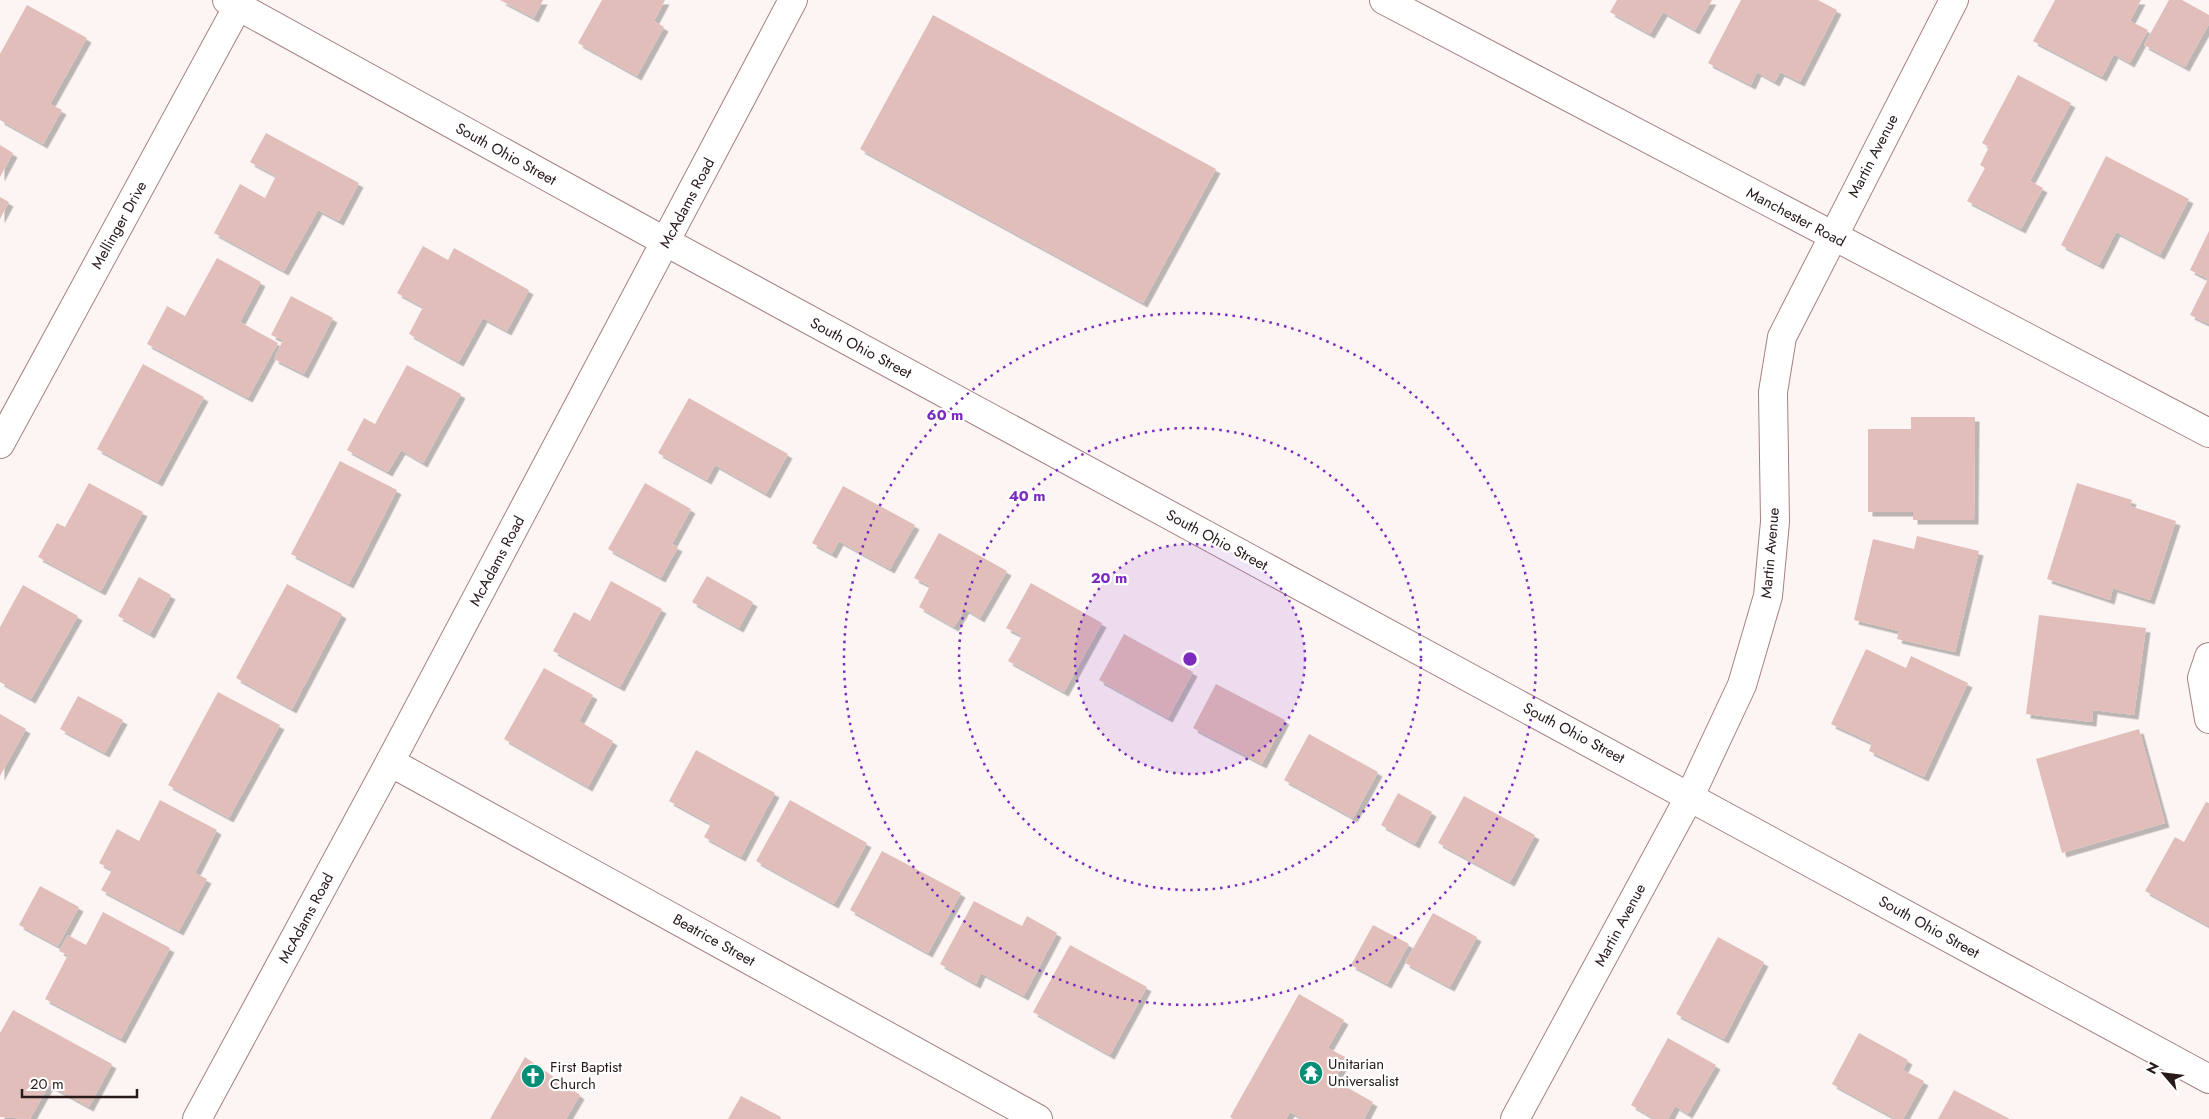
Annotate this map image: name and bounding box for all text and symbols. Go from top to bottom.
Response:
street label: Martin Avenue [1843,110,1904,202]
street label: South Ohio Street [452,117,561,191]
street label: McAdams Road [654,154,720,252]
street label: Mellinger Drive [86,177,152,273]
street label: Manchester Road [1743,182,1849,252]
street label: South Ohio Street [806,312,916,384]
text: 60 m [927,404,963,426]
text: 40 m [1008,485,1046,507]
street label: South Ohio Street [1162,504,1272,576]
street label: Martin Avenue [1755,506,1785,599]
street label: McAdams Road [464,512,530,610]
text: 20 m [1091,567,1127,589]
centre of rings [1181,650,1199,668]
street label: South Ohio Street [1519,697,1629,769]
street label: McAdams Road [273,869,339,967]
street label: Martin Avenue [1589,879,1651,970]
street label: South Ohio Street [1875,890,1984,964]
street label: Beatrice Street [669,908,760,972]
north arrow [2139,1049,2189,1099]
place label: Unitarian Universalist [1328,1053,1399,1092]
place label: First Baptist Church [550,1056,622,1095]
text: N [2141,1058,2164,1078]
temple icon: Unitarian Universalist [1298,1060,1324,1086]
church icon: First Baptist Church [520,1063,546,1089]
scale bar [22,1066,138,1098]
text: 20 m [30,1073,64,1095]

